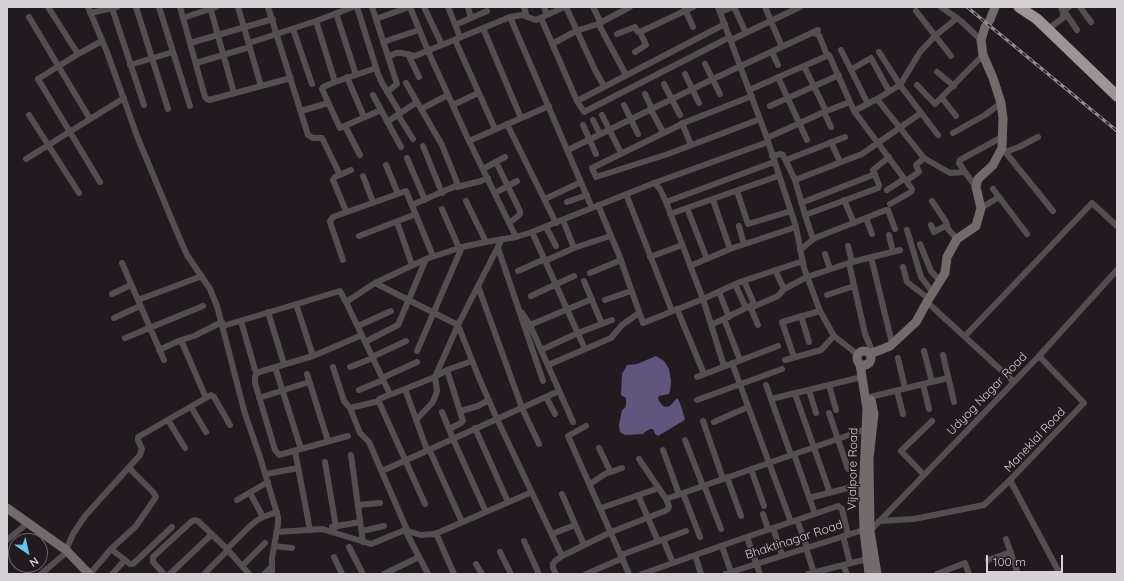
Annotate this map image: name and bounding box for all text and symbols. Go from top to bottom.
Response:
street label: Udyog Nagar Road [944,350,1030,438]
street label: Maneklal Road [1001,405,1069,475]
street label: Vijalpore Road [845,428,861,510]
street label: Bhaktinagar Road [744,517,844,563]
north arrow [8,533,48,573]
scale bar [988,547,1065,573]
text: N [27,554,41,570]
text: 100 m [993,554,1026,569]

